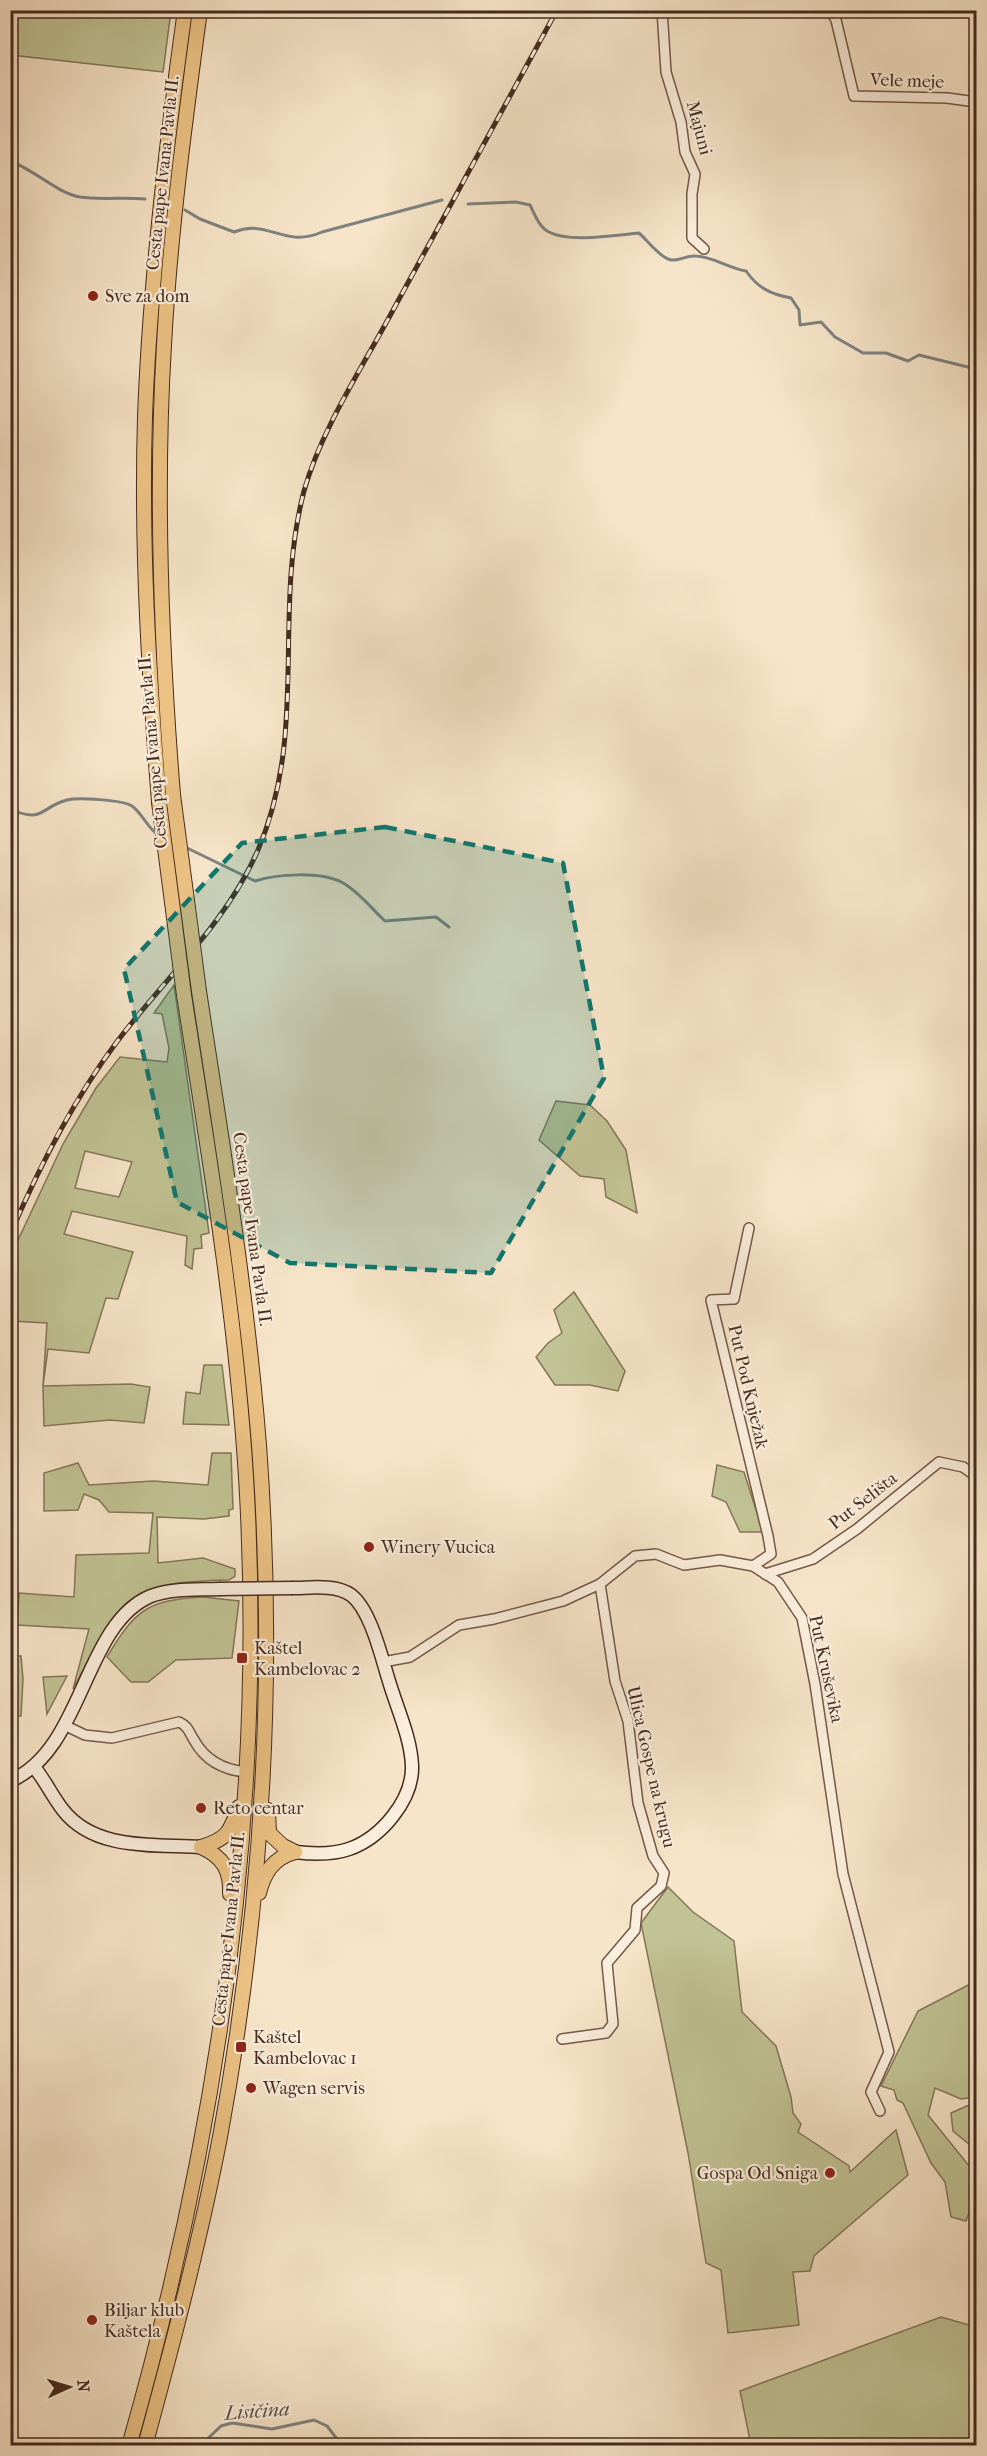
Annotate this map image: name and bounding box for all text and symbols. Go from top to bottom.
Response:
street label: Vele meje [868,69,945,93]
street label: Cesta pape Ivana Pavla II. [142,75,184,271]
street label: Majuni [682,99,716,158]
place label: Sve za dom [105,286,189,307]
marker: Sve za dom [86,289,100,303]
street label: Cesta pape Ivana Pavla II. [134,653,172,849]
street label: Cesta pape Ivana Pavla II. [228,1131,276,1327]
street label: Put Pod Knježak [723,1323,773,1452]
street label: Put Selišta [825,1467,902,1534]
place label: Winery Vucica [380,1537,496,1558]
marker: Winery Vucica [362,1540,376,1554]
street label: Put Kruševika [804,1613,848,1725]
place label: Kaštel Kambelovac 2 [254,1638,361,1680]
marker: Kaštel Kambelovac 2 [235,1651,249,1665]
street label: Ulica Gospe na krugu [622,1684,680,1850]
place label: Reto centar [213,1798,304,1819]
marker: Reto centar [194,1801,208,1815]
street label: Cesta pape Ivana Pavla II. [208,1831,250,2027]
place label: Kaštel Kambelovac 1 [253,2027,357,2069]
marker: Kaštel Kambelovac 1 [234,2040,248,2054]
place label: Wagen servis [262,2078,365,2099]
marker: Wagen servis [244,2081,258,2095]
place label: Gospa Od Sniga [697,2163,819,2184]
marker: Gospa Od Sniga [823,2166,837,2180]
place label: Biljar klub Kaštela [104,2300,184,2342]
marker: Biljar klub Kaštela [85,2313,99,2327]
north arrow [39,2357,99,2417]
text: N [74,2379,93,2394]
water label: Lisičina [222,2397,290,2425]

